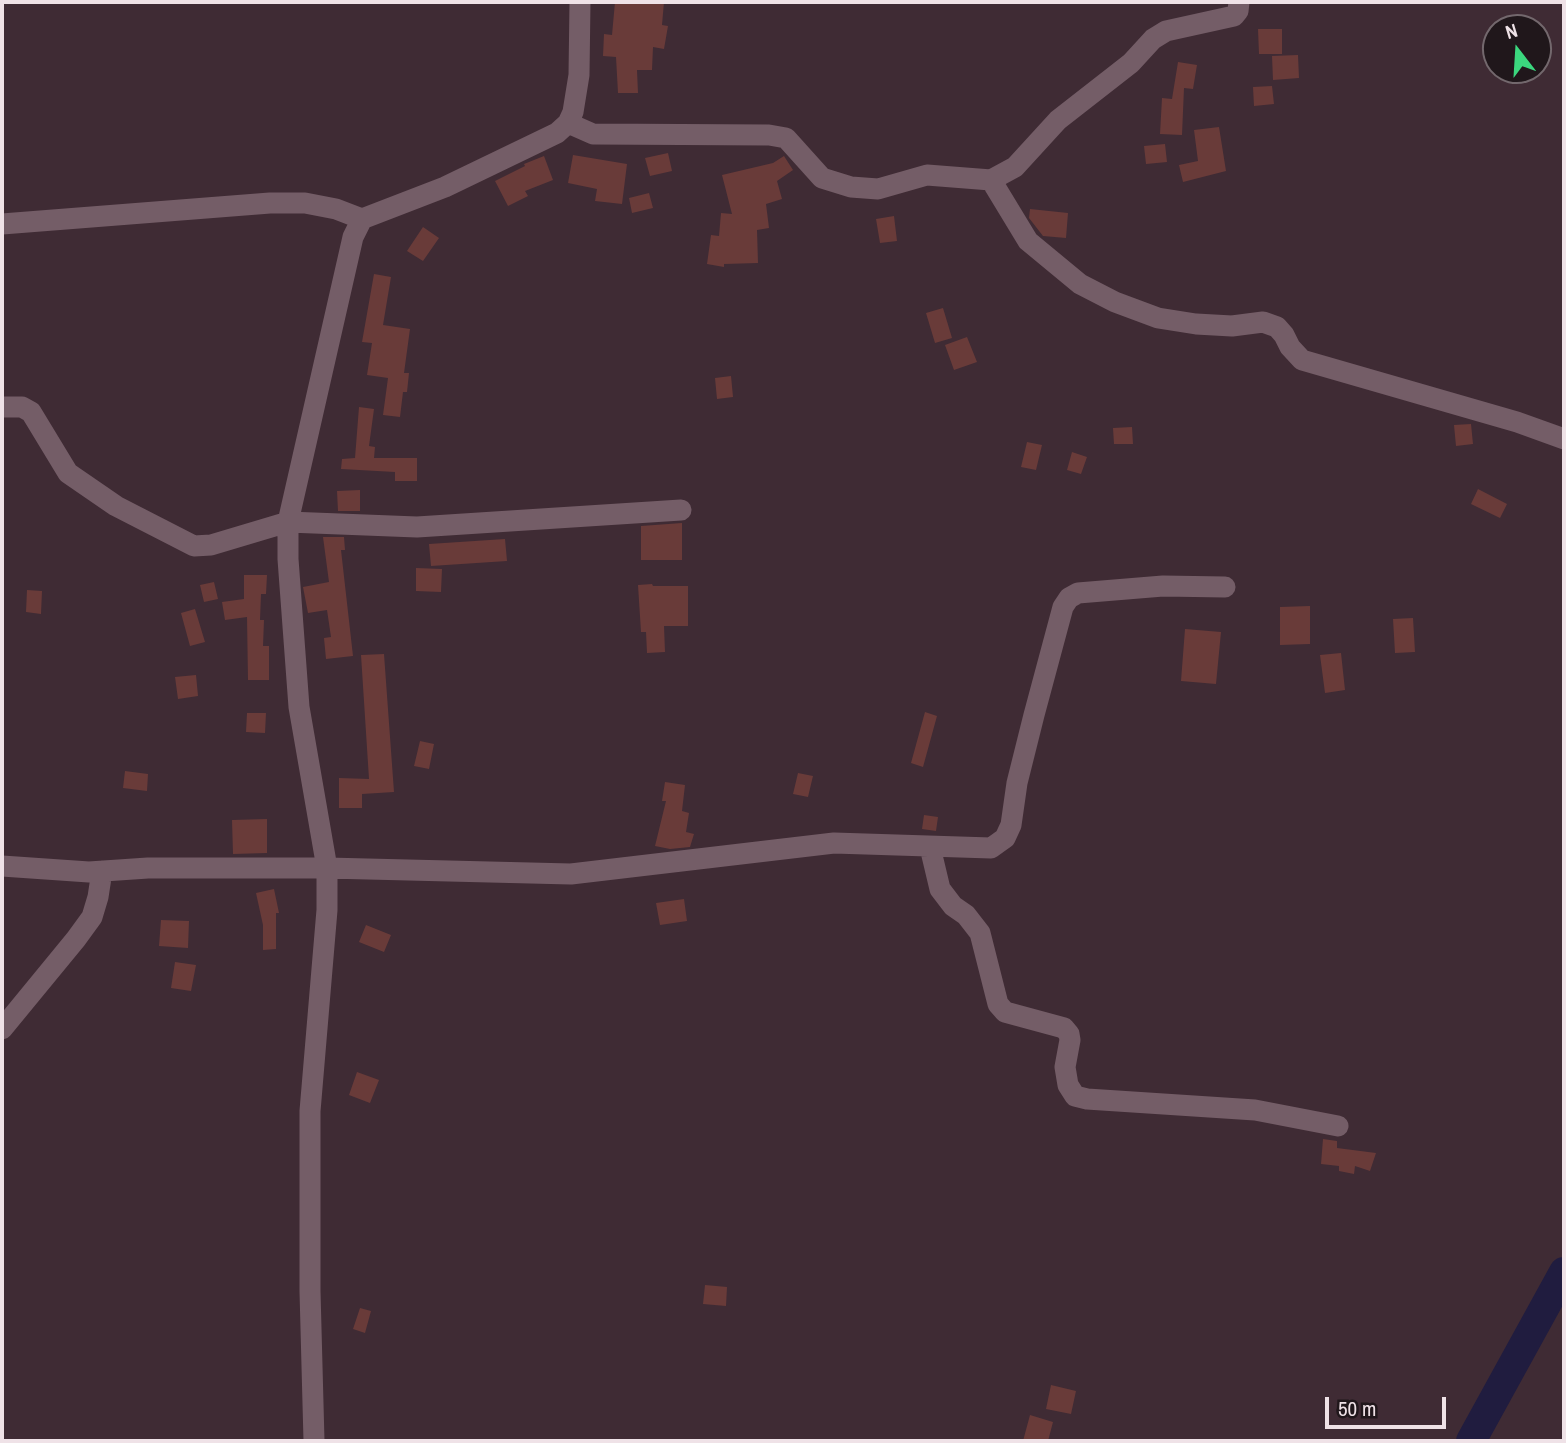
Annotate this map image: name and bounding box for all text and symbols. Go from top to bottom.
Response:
north arrow [1482,14,1552,84]
text: N [1502,17,1521,45]
scale bar [1328,1384,1449,1428]
text: 50 m [1338,1394,1376,1423]

